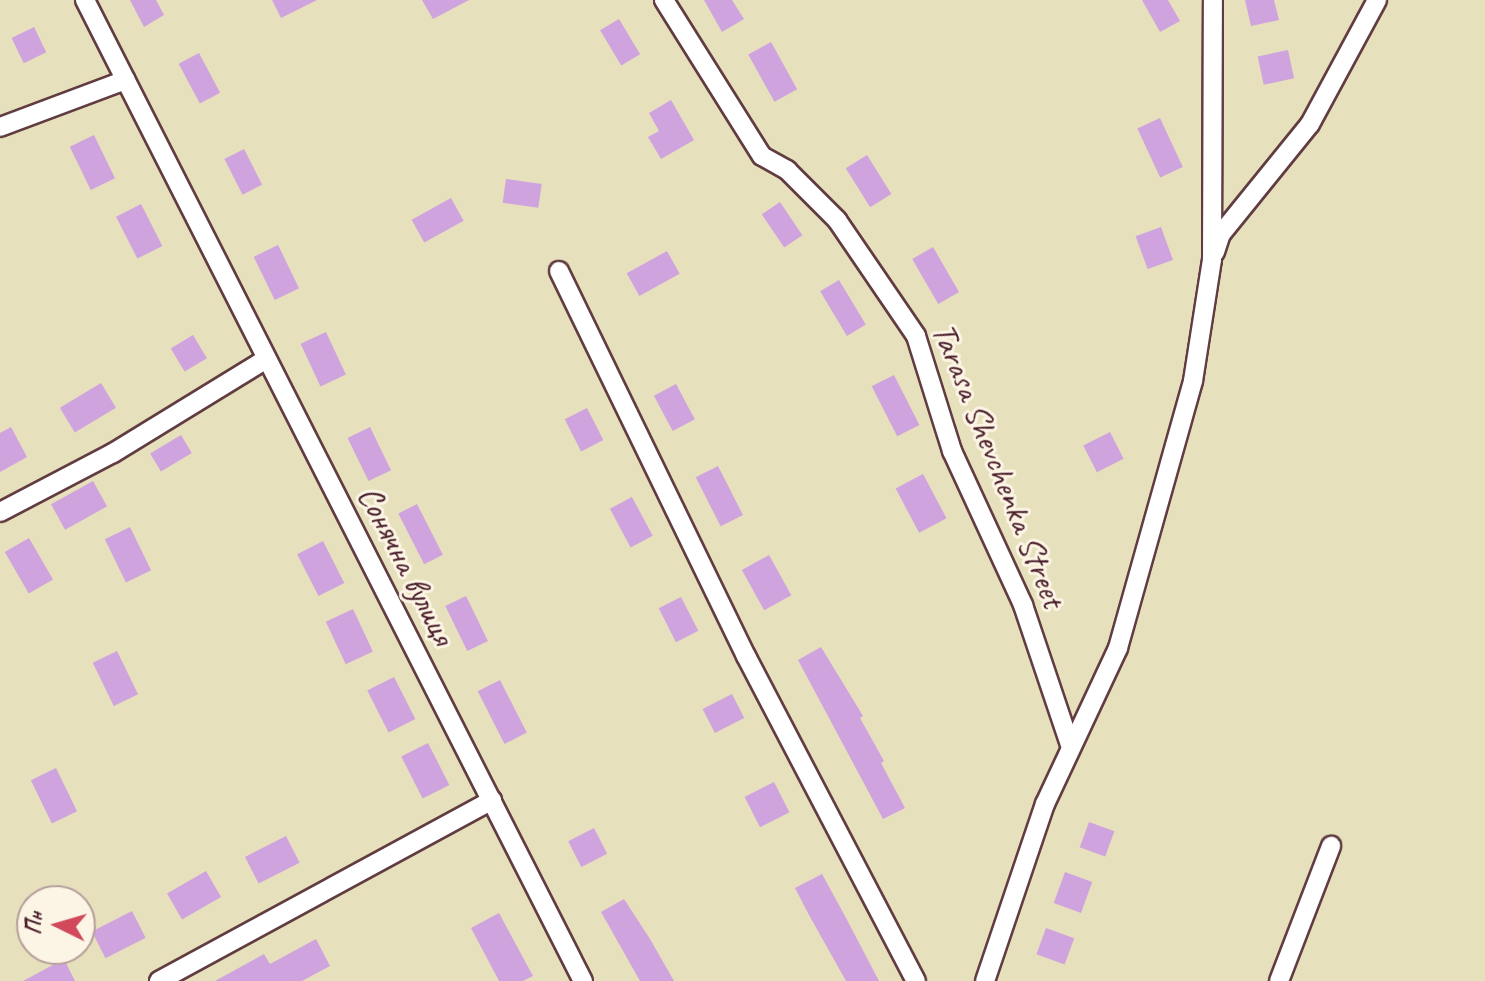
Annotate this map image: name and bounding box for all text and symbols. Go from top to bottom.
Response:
street label: Tarasa Shevchenka Street [923,316,1075,614]
street label: Сонячна вулиця [350,479,464,651]
north arrow [16,885,96,965]
text: Пн [19,910,49,936]

